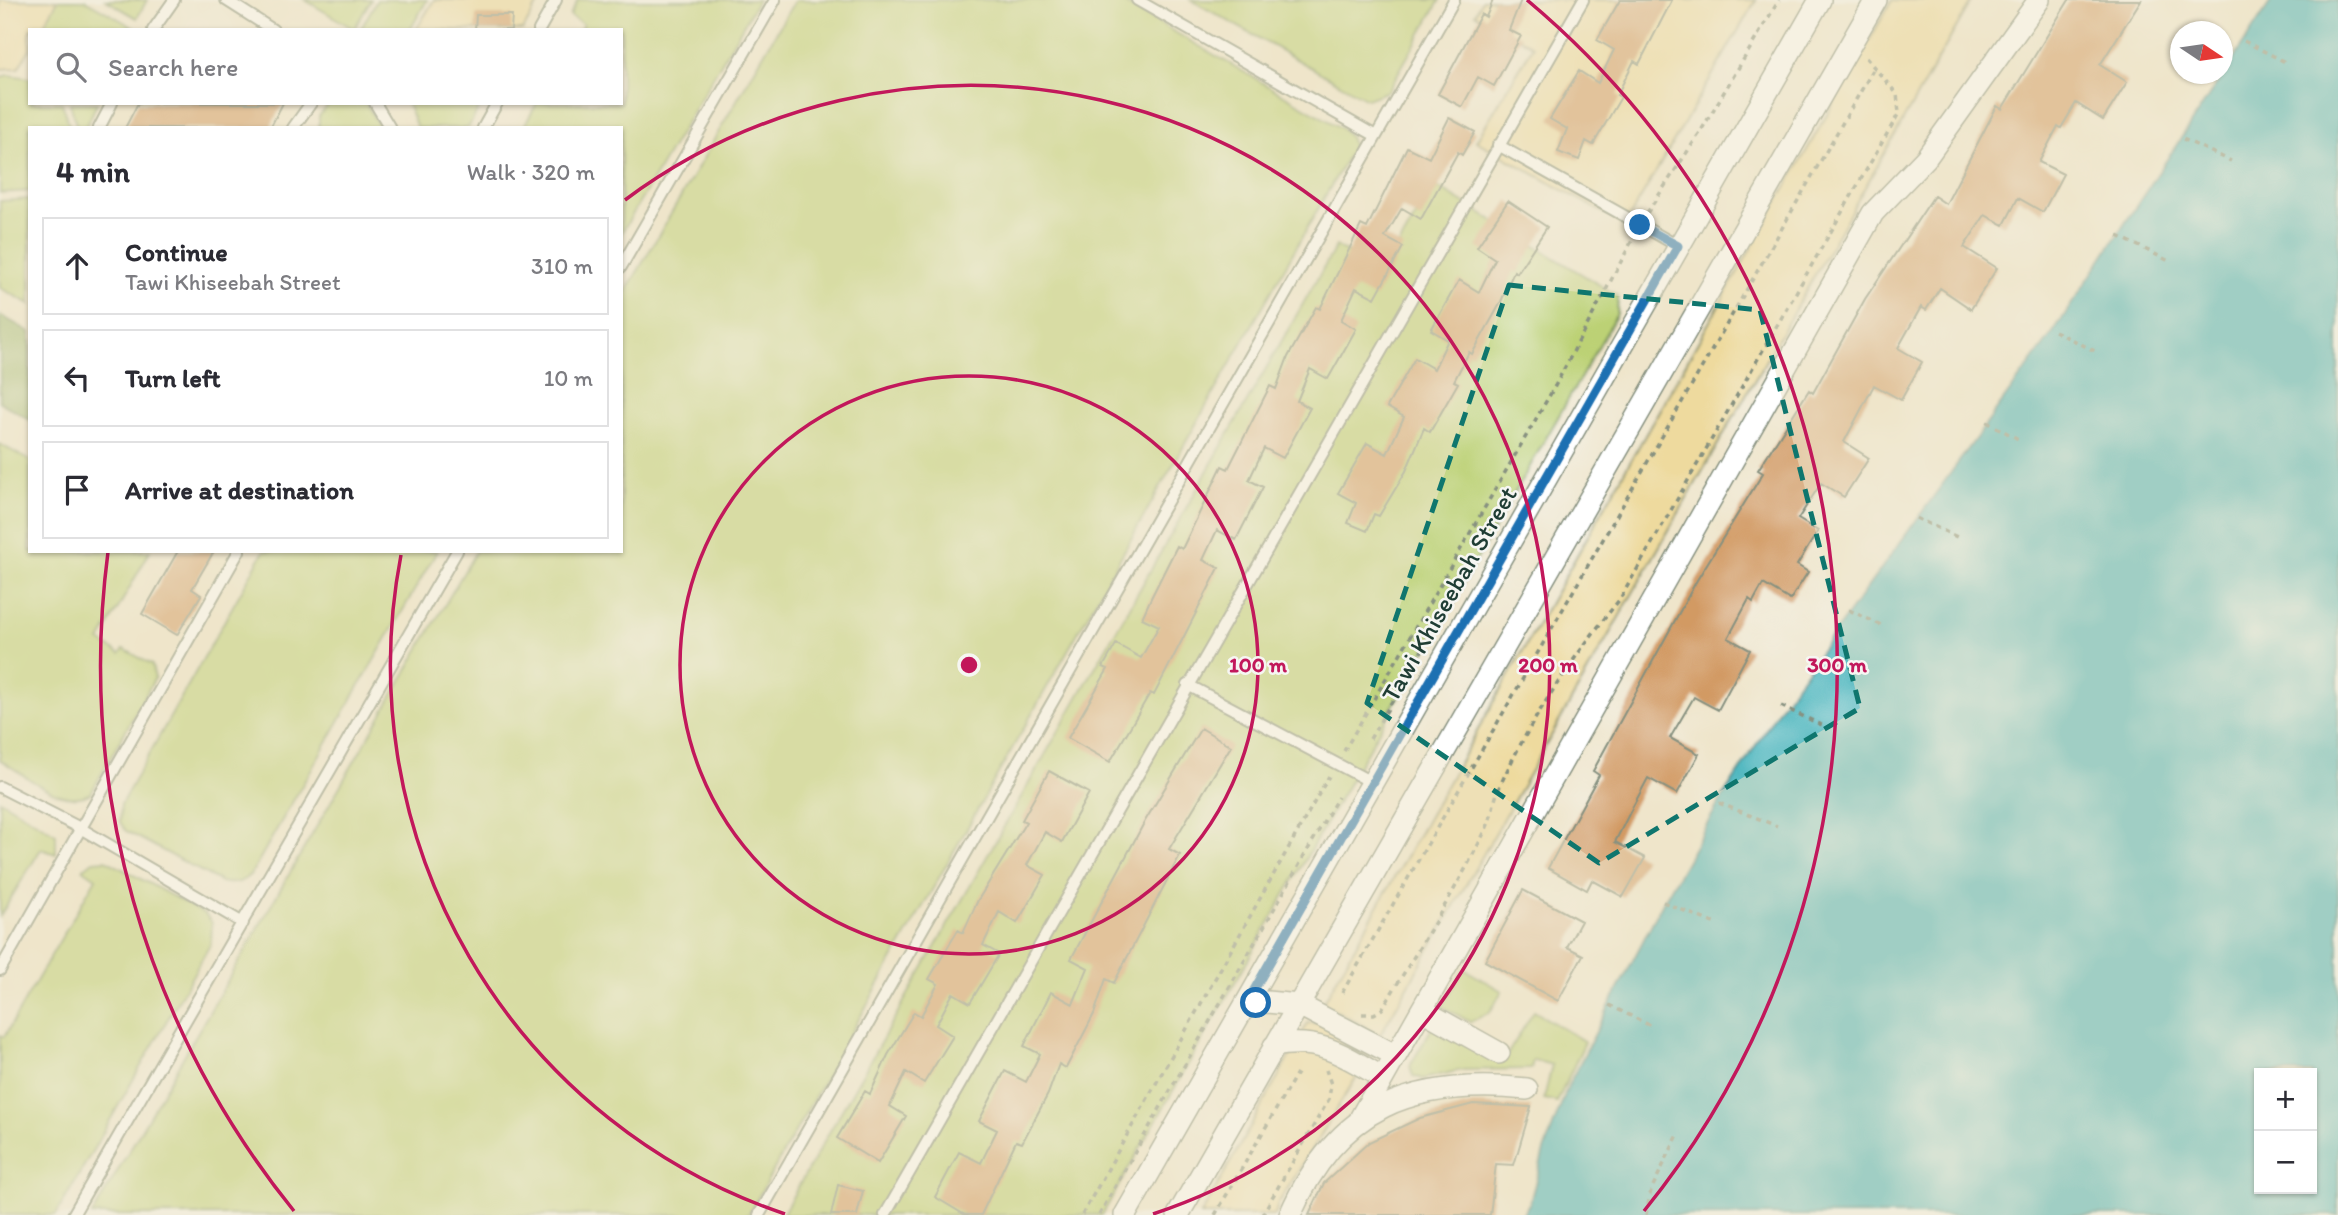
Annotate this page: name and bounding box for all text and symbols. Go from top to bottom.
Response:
north arrow [2170,21,2233,84]
search box [28,28,623,105]
icon: search [52,48,90,86]
text: Search here [108,51,238,83]
text: 4 min [56,153,130,190]
text: Walk · 320 m [467,158,595,186]
route end [1624,209,1655,240]
text: Continue [125,236,228,268]
icon: ahead [58,247,96,285]
text: 310 m [531,252,593,280]
text: Tawi Khiseebah Street [125,268,341,296]
icon: left [58,359,96,397]
text: Turn left [125,362,221,394]
text: 10 m [544,364,593,392]
icon: arrive [58,471,96,509]
text: Arrive at destination [125,474,354,506]
street label: Tawi Khiseebah Street [1374,480,1524,708]
text: 100 m [1229,652,1287,677]
text: 200 m [1518,652,1578,677]
text: 300 m [1807,652,1867,677]
centre of rings [957,653,981,677]
route start [1240,987,1271,1018]
map controls [2254,1068,2317,1194]
button: + [2254,1068,2317,1131]
button: − [2254,1131,2317,1194]

